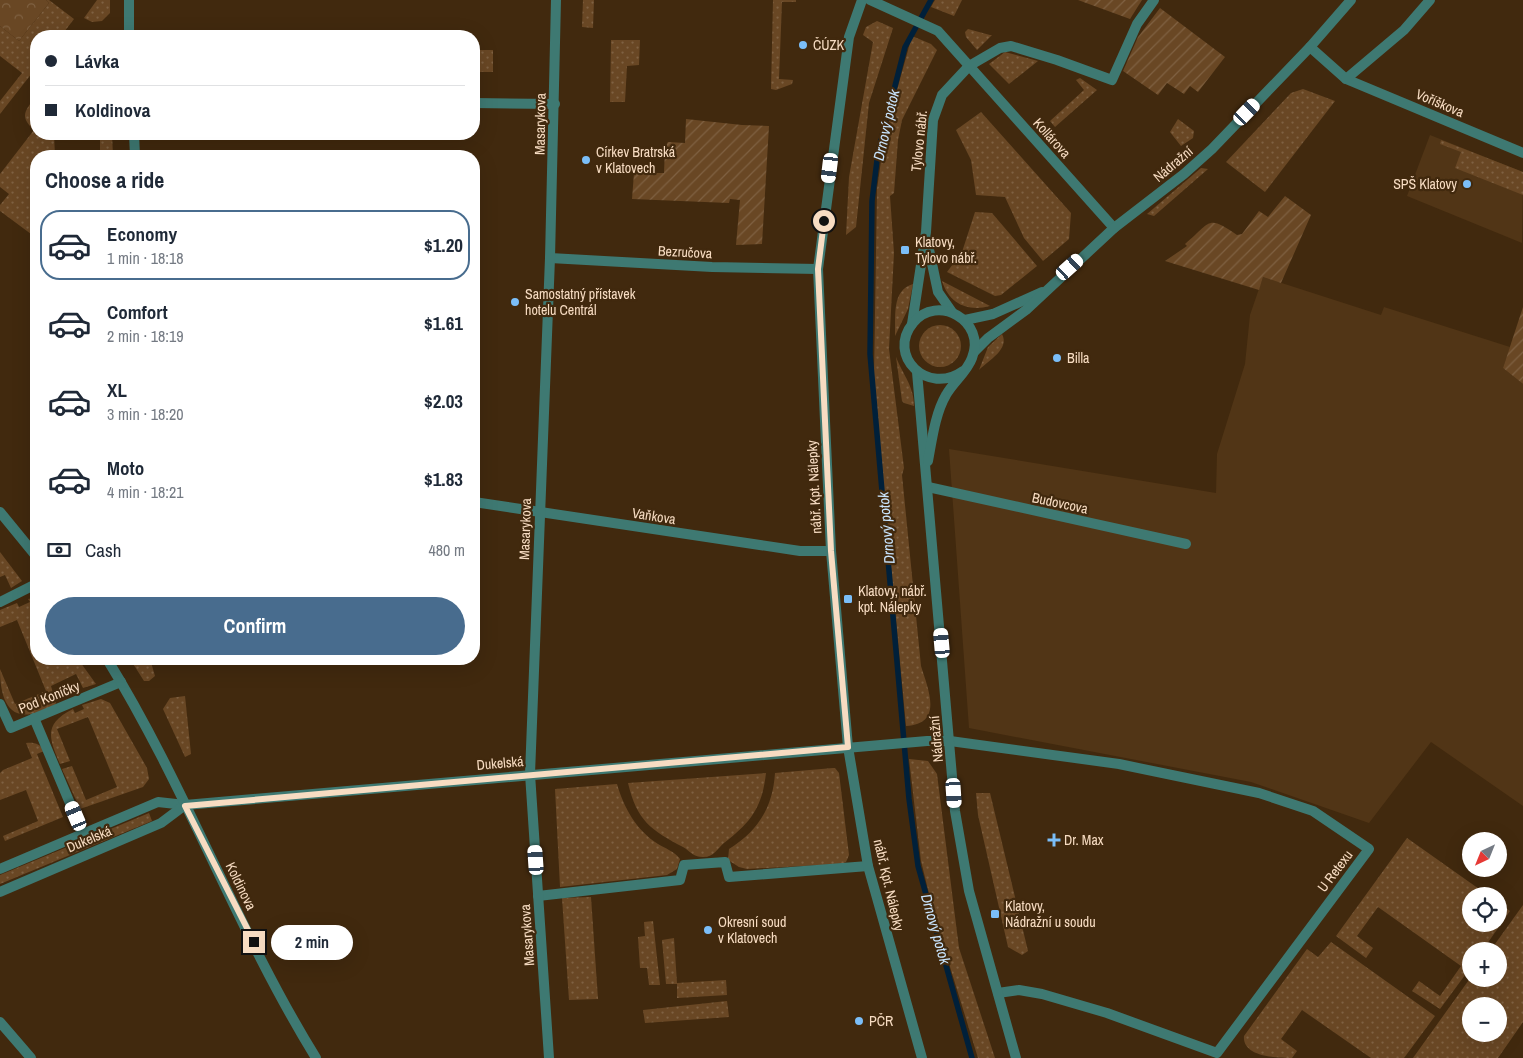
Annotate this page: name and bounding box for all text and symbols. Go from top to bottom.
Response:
place label: ČÚZK [813,36,845,54]
marker: ČÚZK [797,39,809,51]
text: Lávka [75,48,119,74]
street label: Voříškova [1413,85,1467,121]
water label: Drnový potok [868,87,905,163]
street label: Masarykova [530,92,550,155]
car [1231,96,1262,128]
text: Koldinova [75,97,150,123]
street label: Tylovo nábř. [907,109,931,173]
street label: Kollárova [1029,114,1075,162]
street label: Nádražní [1149,142,1197,186]
place label: Církev Bratrská v Klatovech [596,143,676,177]
car [820,152,839,184]
marker: Církev Bratrská v Klatovech [580,154,592,166]
text: Choose a ride [45,165,164,195]
place label: SPŠ Klatovy [1393,175,1457,193]
marker: SPŠ Klatovy [1461,178,1473,190]
route start [813,210,835,232]
text: Economy [107,221,177,247]
icon: car [47,223,92,268]
text: $1.20 [424,232,463,258]
place label: Klatovy, Tylovo nábř. [915,233,977,267]
street label: Bezručova [657,242,713,262]
marker: Klatovy, Tylovo nábř. [899,244,911,256]
text: 1 min · 18:18 [107,247,184,269]
car [1053,251,1086,283]
place label: Samostatný přístavek hotelu Centrál [525,285,636,319]
marker: Samostatný přístavek hotelu Centrál [509,296,521,308]
text: Comfort [107,299,168,325]
icon: car [47,301,92,346]
text: $1.61 [424,310,463,336]
text: 2 min · 18:19 [107,325,184,347]
place label: Billa [1067,349,1090,367]
marker: Billa [1051,352,1063,364]
text: XL [107,377,127,403]
icon: car [47,379,92,424]
text: $2.03 [424,388,463,414]
text: 3 min · 18:20 [107,403,184,425]
street label: nábř. Kpt. Nálepky [803,439,825,534]
text: Moto [107,455,144,481]
icon: car [47,457,92,502]
text: $1.83 [424,466,463,492]
text: 4 min · 18:21 [107,481,184,503]
street label: Budovcova [1030,488,1090,518]
water label: Drnový potok [872,490,900,565]
street label: Masarykova [515,497,535,560]
street label: Vaňkova [631,504,678,528]
icon: cash [45,536,73,564]
text: Cash [85,537,121,563]
text: 480 m [429,539,465,561]
place label: Klatovy, nábř. kpt. Nálepky [858,582,927,616]
marker: Klatovy, nábř. kpt. Nálepky [842,593,854,605]
button: Confirm [45,597,465,655]
car [933,627,950,659]
street label: Pod Koníčky [16,676,82,717]
street label: Nádražní [925,714,947,763]
street label: Dukelská [476,752,525,774]
car [945,778,962,808]
car [63,799,88,833]
street label: Dukelská [64,821,115,857]
place label: Dr. Max [1064,831,1104,849]
north arrow [1462,832,1508,878]
map controls [1462,832,1507,1042]
marker: Dr. Max [1048,834,1060,846]
street label: nábř. Kpt. Nálepky [870,837,908,933]
car [527,845,544,875]
street label: U Retexu [1313,846,1357,896]
street label: Koldinova [222,859,261,913]
button: locate [1462,887,1507,932]
water label: Drnový potok [916,891,956,968]
place label: Klatovy, Nádražní u soudu [1005,897,1096,931]
street label: Masarykova [516,903,538,966]
marker: Klatovy, Nádražní u soudu [989,908,1001,920]
place label: Okresní soud v Klatovech [718,913,786,947]
callout: 2 min [272,924,354,960]
marker: Okresní soud v Klatovech [702,924,714,936]
route end [243,931,265,953]
text: 2 min [295,931,329,953]
button: + [1462,942,1507,987]
button: − [1462,997,1507,1042]
place label: PČR [869,1012,893,1030]
marker: PČR [853,1015,865,1027]

